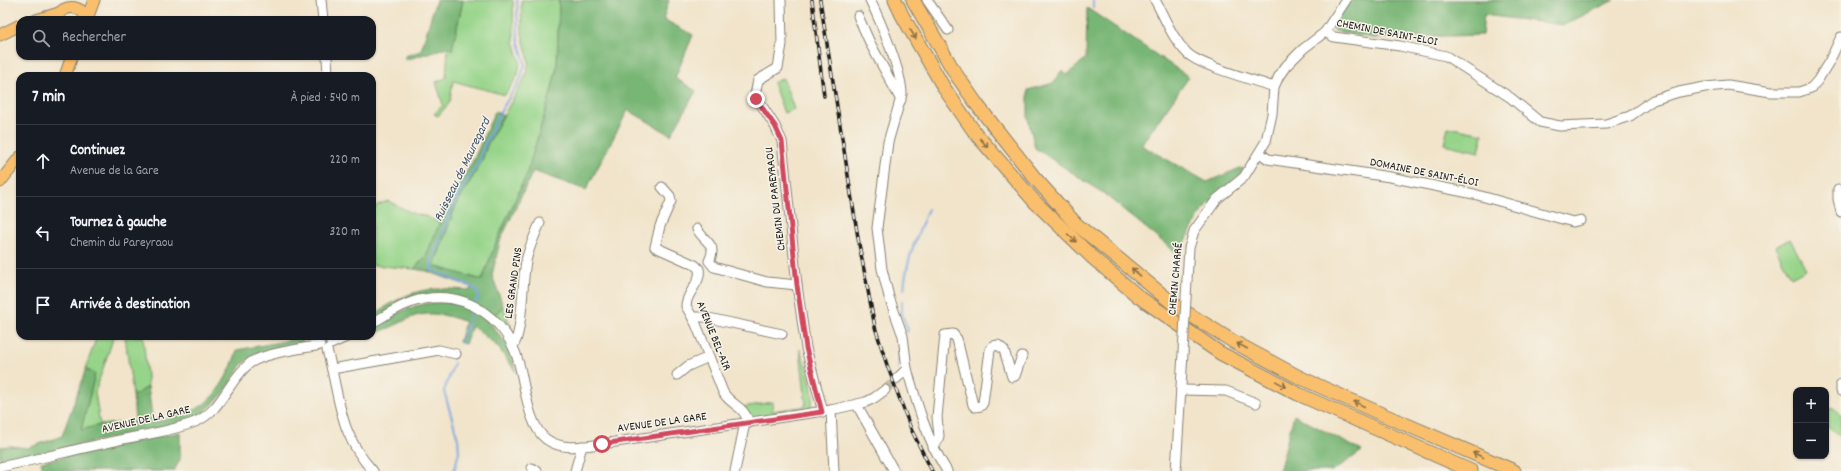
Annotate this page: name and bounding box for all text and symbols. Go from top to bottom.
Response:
street label: CHEMIN DE SAINT-ELOI [1335,15,1439,51]
search box [16,16,376,60]
icon: search [30,27,52,49]
text: Rechercher [62,27,126,49]
one-way arrow [910,28,918,40]
text: 7 min [32,86,65,110]
text: À pied · 540 m [291,89,360,108]
route end [747,90,765,108]
water label: Ruisseau de Mauregard [430,113,497,225]
one-way arrow [979,138,989,148]
text: Continuez [70,140,125,162]
street label: CHEMIN DU PAREYRAOU [761,146,791,252]
icon: ahead [32,150,54,172]
text: 220 m [330,151,360,170]
street label: DOMAINE DE SAINT-ÉLOI [1368,154,1480,192]
text: Avenue de la Gare [70,162,159,181]
text: Tournez à gauche [70,212,167,234]
icon: left [32,222,54,244]
text: 320 m [330,223,360,242]
text: Chemin du Pareyraou [70,234,173,253]
one-way arrow [1067,234,1077,243]
street label: CHEMIN CHARRÉ [1164,241,1188,316]
street label: LES GRAND PINS [501,246,527,320]
one-way arrow [1131,268,1141,277]
icon: arrive [32,294,54,316]
text: Arrivée à destination [70,294,190,316]
street label: AVENUE BEL-AIR [691,299,735,374]
one-way arrow [1236,342,1248,350]
one-way arrow [1275,381,1287,389]
map controls [1793,387,1829,459]
button: + [1793,387,1829,423]
one-way arrow [1353,400,1365,407]
street label: AVENUE DE LA GARE [100,401,192,438]
street label: AVENUE DE LA GARE [616,408,708,438]
button: − [1793,423,1829,459]
route start [593,435,611,453]
one-way arrow [1472,451,1484,459]

